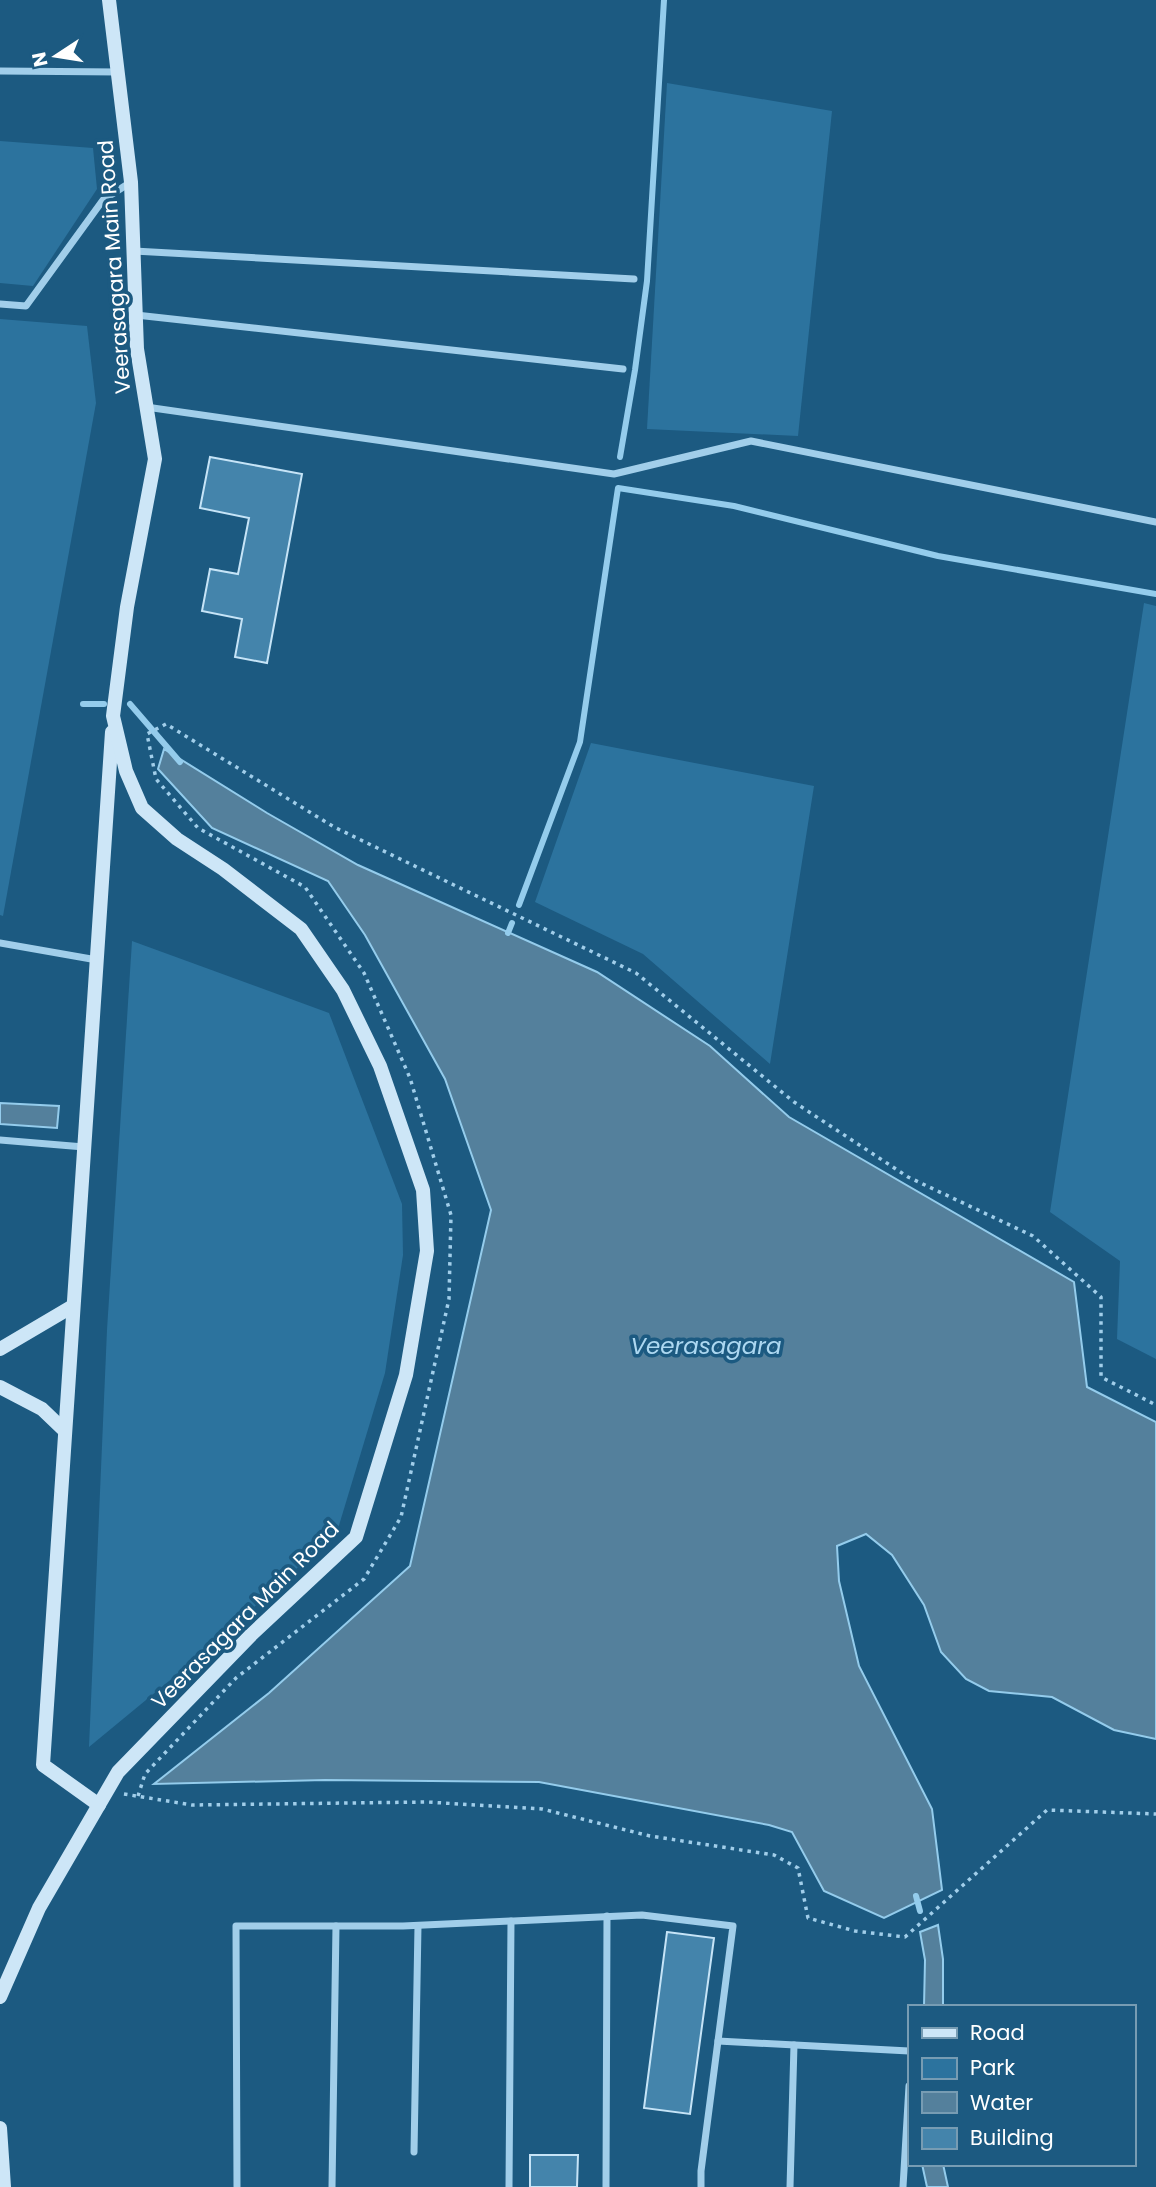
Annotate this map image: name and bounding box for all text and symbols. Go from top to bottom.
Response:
north arrow [21,21,91,91]
text: N [25,50,55,69]
street label: Veerasagara Main Road [91,139,137,395]
water label: Veerasagara [631,1330,781,1362]
street label: Veerasagara Main Road [145,1515,345,1715]
legend [908,2005,1135,2166]
text: Road [970,2018,1025,2047]
text: Park [970,2053,1015,2082]
text: Water [970,2088,1033,2117]
text: Building [970,2123,1054,2152]

